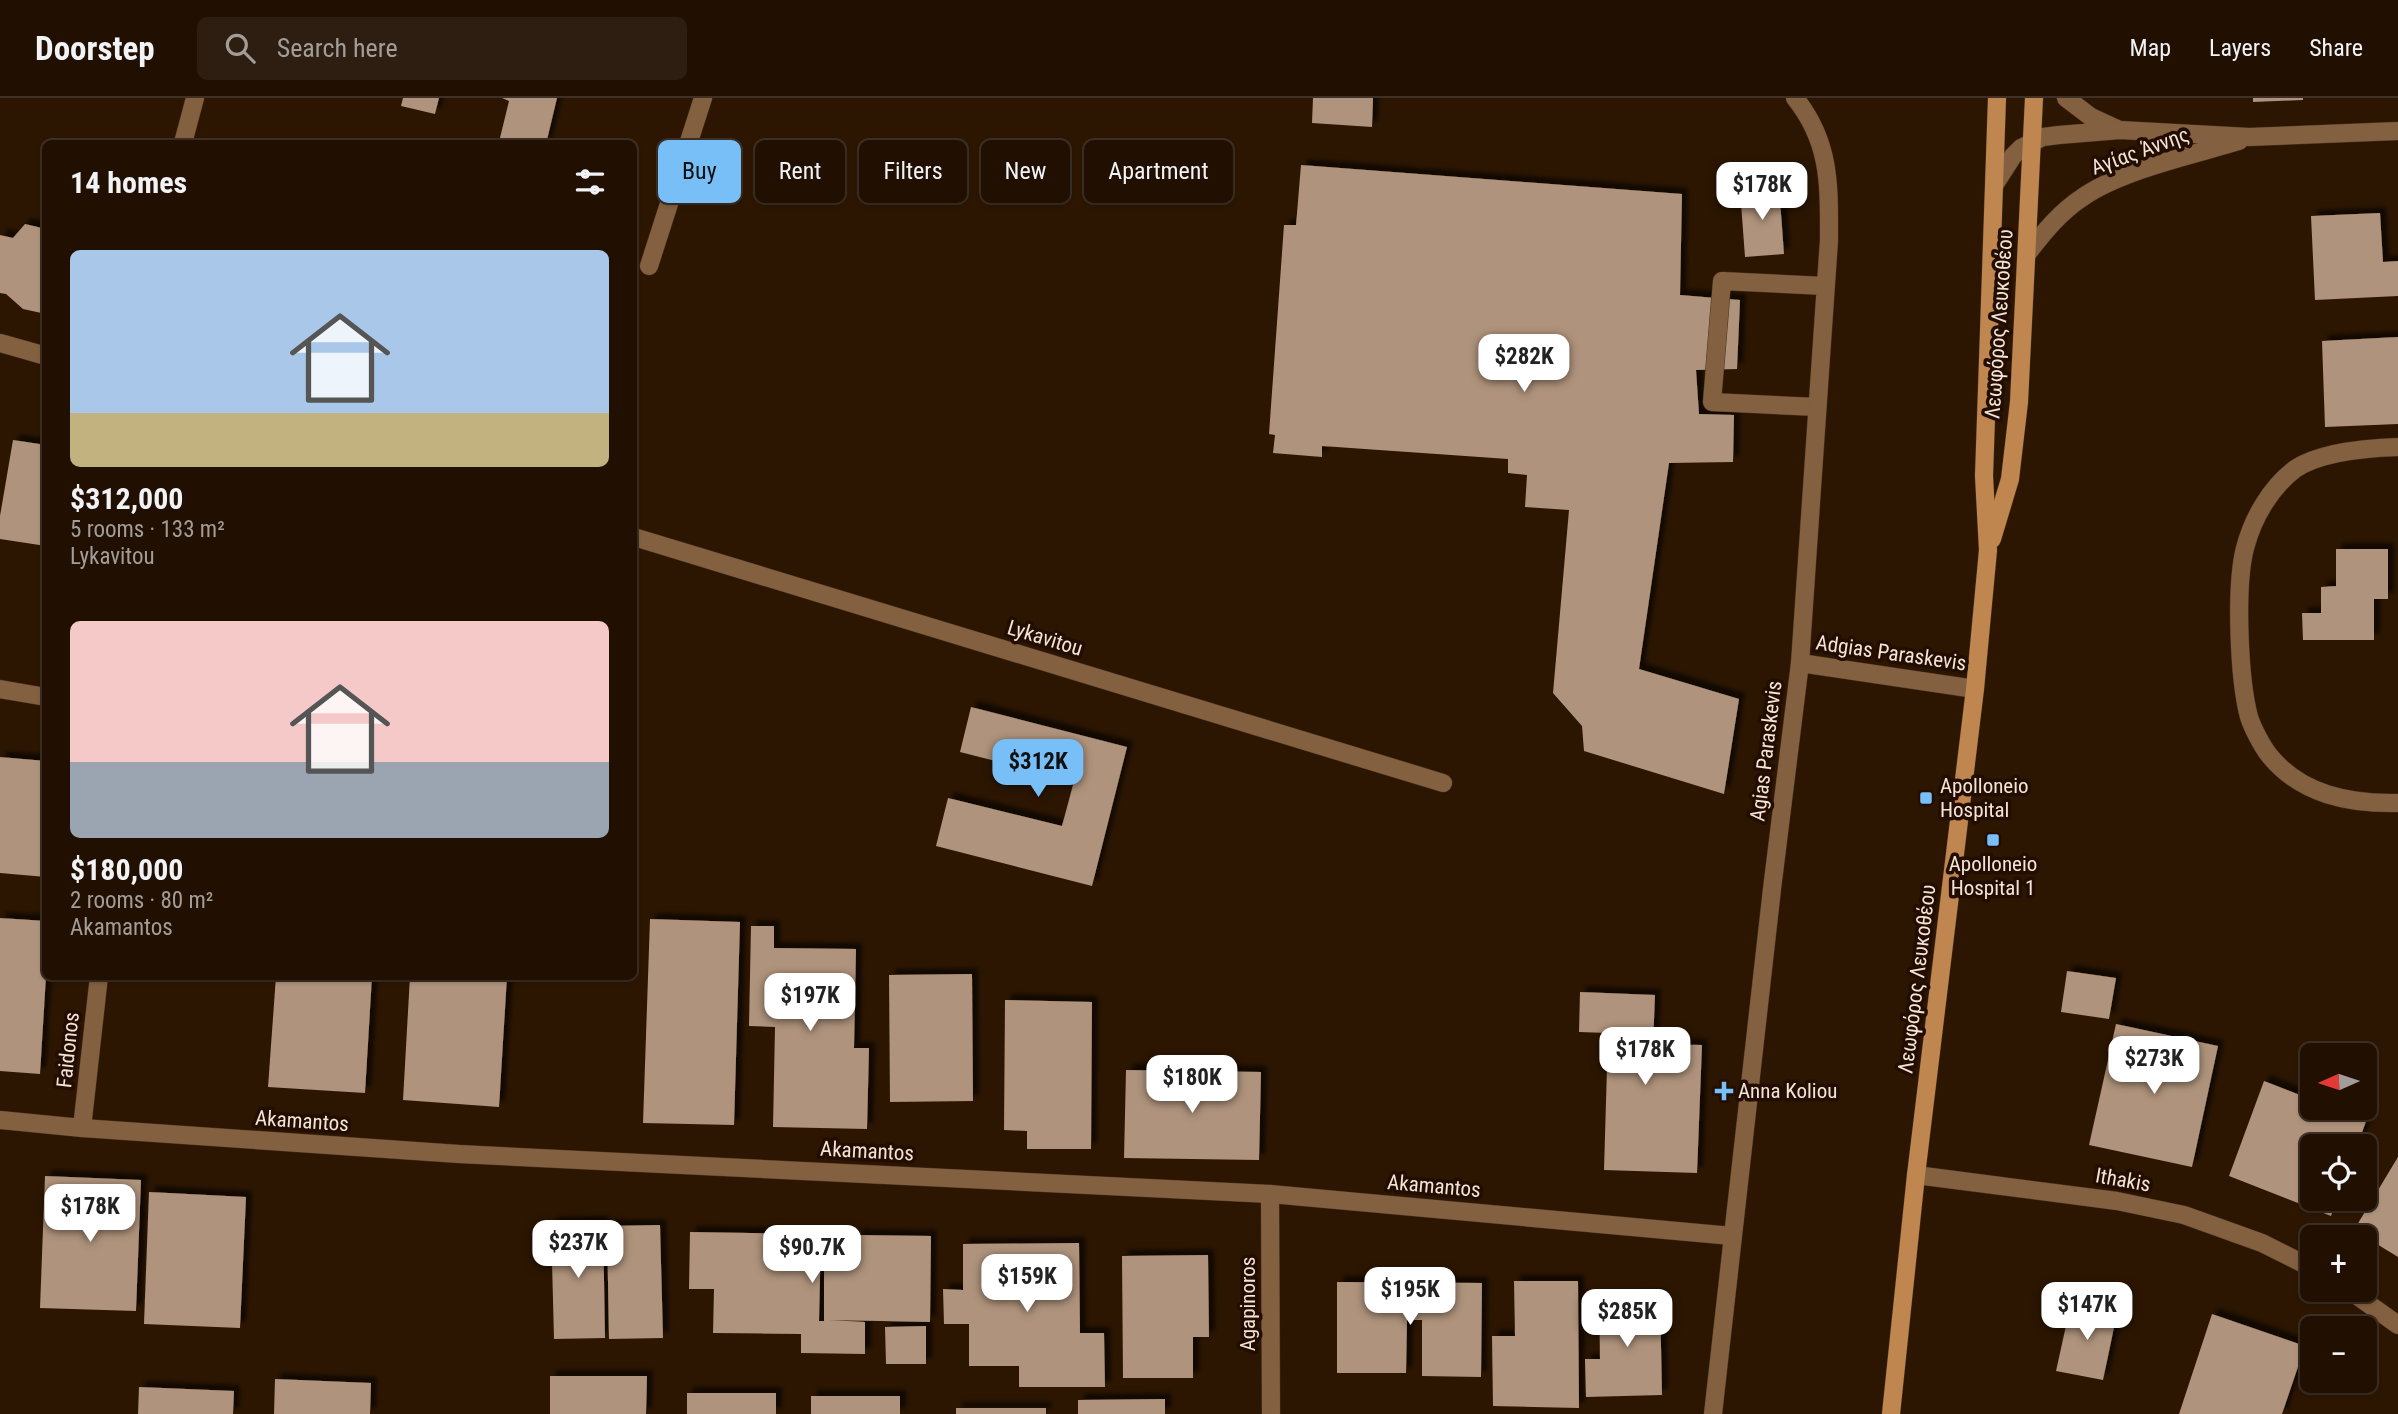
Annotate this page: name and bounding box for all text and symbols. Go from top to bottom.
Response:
search box [197,17,687,80]
text: Doorstep [35,29,155,68]
icon: search [221,29,259,67]
text: Search here [277,33,398,63]
text: Map [2130,34,2171,62]
text: Layers [2209,34,2271,62]
text: Share [2309,34,2363,62]
street label: Αγίας Άννης [2088,122,2192,180]
chip: Buy [658,140,741,203]
chip: Rent [755,140,845,203]
chip: Filters [859,140,967,203]
chip: New [981,140,1070,203]
chip: Apartment [1084,140,1233,203]
pin: $178K [1713,162,1811,222]
icon: filters [571,163,609,201]
text: 14 homes [70,165,187,200]
text: $178K [1732,171,1792,198]
street label: Λεωφόρος Λευκοθέου [1980,228,2018,420]
icon: home [277,295,403,421]
pin: $282K [1475,334,1573,394]
text: $282K [1494,343,1554,370]
text: $312,000 [70,481,183,516]
text: 5 rooms · 133 m² [70,516,225,543]
text: Lykavitou [70,543,155,570]
street label: Lykavitou [1005,615,1085,661]
street label: Adgias Paraskevis [1814,631,1968,675]
icon: home [277,666,403,792]
street label: Agias Paraskevis [1745,679,1787,823]
pin: $312K [989,740,1087,799]
text: $312K [1008,748,1068,775]
place label: Apolloneio Hospital [1940,774,2029,822]
marker: Apolloneio Hospital [1918,790,1934,806]
marker: Apolloneio Hospital 1 [1985,832,2001,848]
text: $180,000 [70,852,183,887]
place label: Apolloneio Hospital 1 [1949,852,2037,900]
street label: Λεωφόρος Λευκοθέου [1894,883,1940,1075]
text: 2 rooms · 80 m² [70,887,213,914]
text: Akamantos [70,914,173,941]
pin: $197K [761,974,859,1033]
text: $197K [780,982,840,1009]
street label: Faidonos [52,1011,84,1089]
pin: $178K [1596,1028,1694,1087]
text: $178K [1615,1036,1675,1063]
pin: $273K [2105,1037,2203,1096]
north arrow [2300,1043,2376,1120]
map controls [2300,1043,2377,1393]
text: $273K [2124,1045,2184,1072]
pin: $180K [1143,1056,1241,1115]
text: $180K [1162,1064,1222,1091]
place label: Anna Koliou [1738,1079,1837,1103]
marker: Anna Koliou [1716,1083,1732,1099]
street label: Akamantos [254,1106,350,1136]
button: locate [2300,1134,2377,1211]
street label: Akamantos [820,1137,914,1165]
street label: Ithakis [2094,1163,2152,1197]
street label: Akamantos [1386,1170,1482,1202]
pin: $178K [41,1184,139,1244]
text: $178K [60,1193,120,1220]
pin: $237K [529,1220,627,1280]
button: + [2300,1225,2377,1302]
pin: $90.7K [755,1226,869,1285]
text: $237K [548,1229,608,1256]
text: $90.7K [779,1234,845,1261]
pin: $159K [978,1254,1076,1314]
street label: Agapinoros [1236,1257,1260,1351]
text: $159K [997,1263,1057,1290]
pin: $195K [1361,1268,1459,1327]
text: $195K [1380,1276,1440,1303]
pin: $147K [2038,1282,2136,1342]
pin: $285K [1578,1290,1676,1349]
text: $147K [2057,1291,2117,1318]
text: $285K [1597,1298,1657,1325]
button: − [2300,1316,2377,1393]

